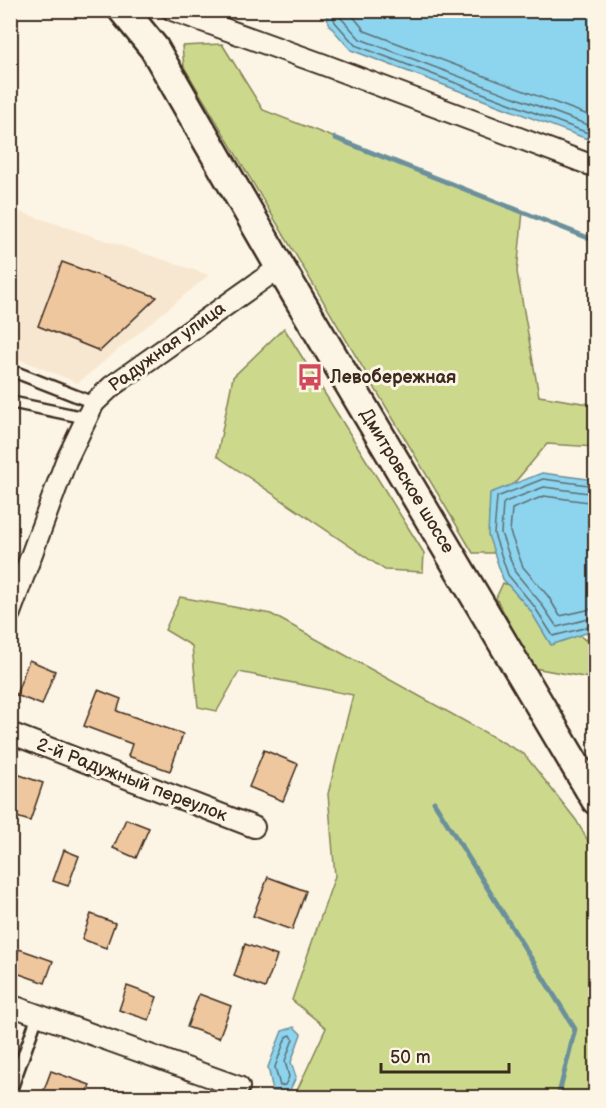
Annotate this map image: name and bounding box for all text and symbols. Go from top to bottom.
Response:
street label: Радужная улица [104,297,230,396]
bus stop icon: Левобережная [295,362,325,392]
place label: Левобережная [329,367,456,388]
street label: Дмитровское шоссе [355,405,459,557]
street label: 2-й Радужный переулок [34,734,231,826]
scale bar [381,1036,508,1074]
text: 50 m [390,1047,431,1068]

